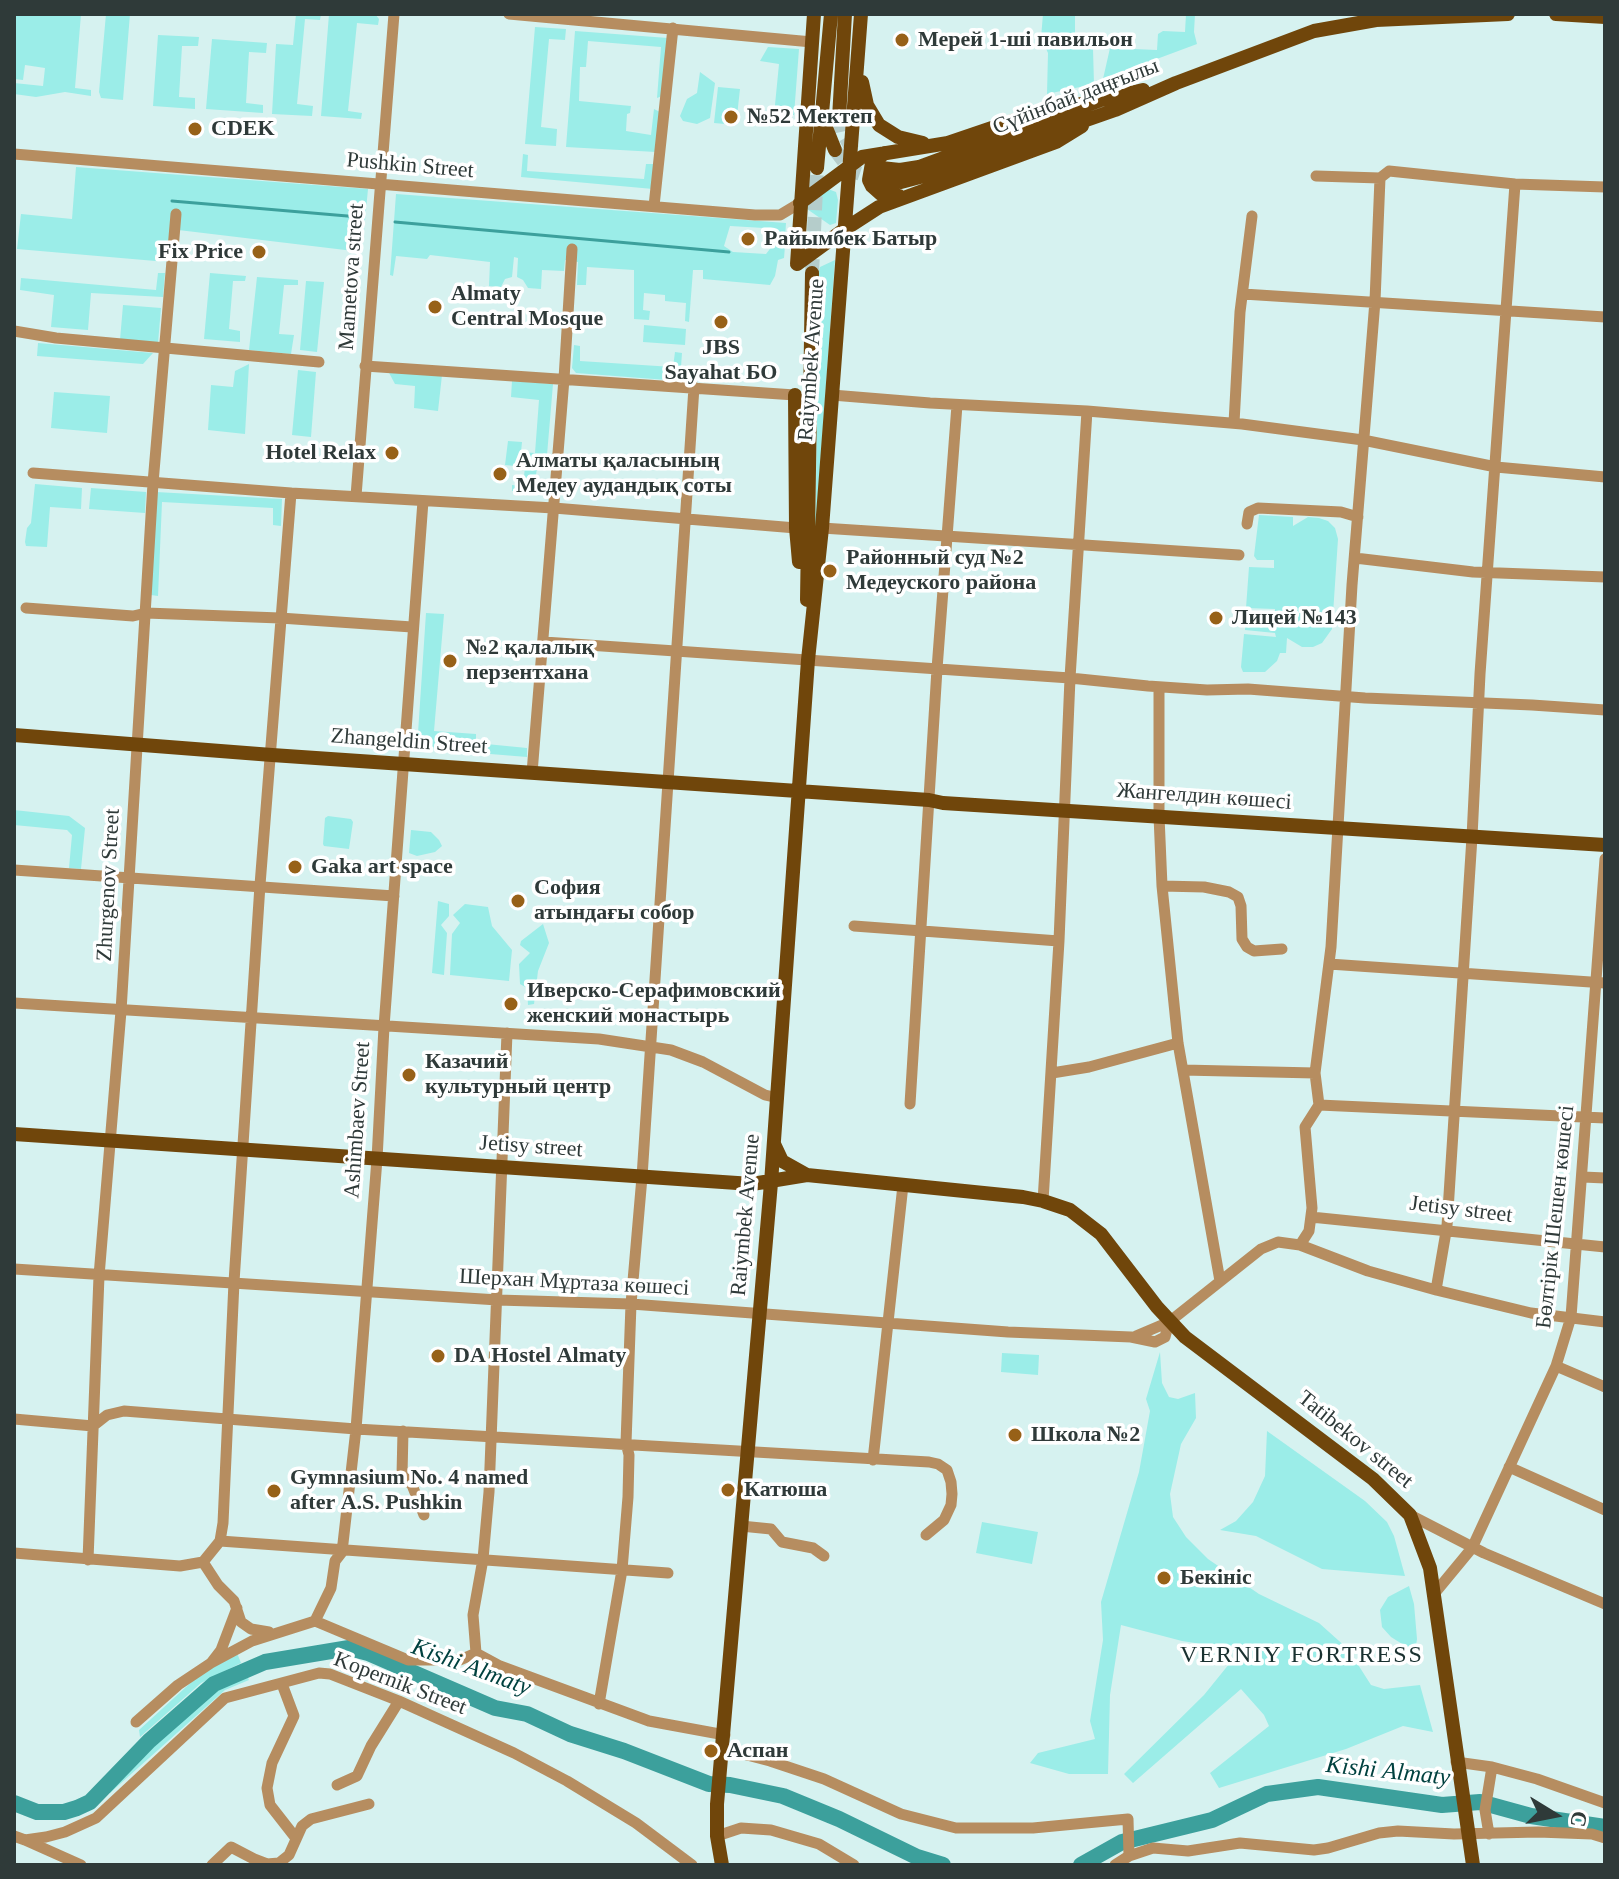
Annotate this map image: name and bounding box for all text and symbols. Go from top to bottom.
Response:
place label: Мерей 1-ші павильон [918,27,1133,53]
marker: Мерей 1-ші павильон [893,31,911,49]
street label: Сүйінбай даңғылы [989,53,1163,141]
place label: №52 Мектеп [747,104,873,130]
marker: №52 Мектеп [722,108,740,126]
place label: CDEK [211,116,275,142]
marker: CDEK [186,120,204,138]
street label: Pushkin Street [345,147,475,185]
street label: Mametovа street [334,203,370,351]
place label: Райымбек Батыр [764,226,937,252]
marker: Райымбек Батыр [739,230,757,248]
place label: Fix Price [158,239,243,265]
marker: Fix Price [250,243,268,261]
street label: Raiymbek Avenue [793,278,831,442]
place label: Almaty Central Mosque [451,281,603,332]
marker: Almaty Central Mosque [426,298,444,316]
marker: JBS Sayahat БО [712,313,730,331]
place label: JBS Sayahat БО [665,335,777,386]
place label: Hotel Relax [265,440,376,466]
marker: Hotel Relax [383,444,401,462]
place label: Алматы қаласының Медеу аудандық соты [516,448,732,500]
marker: Алматы қаласының Медеу аудандық соты [491,465,509,483]
place label: Районный суд №2 Медеуского района [846,545,1036,596]
marker: Районный суд №2 Медеуского района [821,562,839,580]
place label: Лицей №143 [1232,605,1357,631]
marker: Лицей №143 [1207,609,1225,627]
place label: №2 қалалық перзентхана [466,635,594,686]
marker: №2 қалалық перзентхана [441,652,459,670]
street label: Zhangeldin Street [330,723,488,761]
street label: Жангелдин көшесі [1116,778,1292,816]
street label: Zhurgenov Street [92,808,126,962]
place label: Gaka art space [311,854,453,880]
marker: Gaka art space [286,858,304,876]
place label: София атындағы собор [534,875,695,926]
marker: София атындағы собор [509,892,527,910]
place label: Иверско-Серафимовский женский монастырь [527,978,781,1030]
marker: Иверско-Серафимовский женский монастырь [502,995,520,1013]
street label: Ashimbaev Street [339,1041,377,1199]
place label: Казачий культурный центр [425,1049,611,1100]
marker: Казачий культурный центр [400,1066,418,1084]
street label: Бөлтірік Шешен көшесі [1531,1104,1581,1330]
street label: Jetisy street [479,1130,583,1164]
street label: Raiymbek Avenue [726,1133,766,1297]
street label: Jetisy street [1408,1191,1514,1229]
street label: Шерхан Мұртаза көшесі [458,1264,690,1302]
place label: DA Hostel Almaty [454,1343,626,1369]
marker: DA Hostel Almaty [429,1347,447,1365]
street label: Tatibekov street [1292,1385,1418,1495]
place label: Школа №2 [1031,1422,1140,1448]
marker: Школа №2 [1006,1426,1024,1444]
place label: Gymnasium No. 4 named after A.S. Pushkin [290,1465,528,1516]
place label: Катюша [744,1477,827,1503]
marker: Катюша [719,1481,737,1499]
marker: Gymnasium No. 4 named after A.S. Pushkin [265,1482,283,1500]
place label: Бекініс [1180,1565,1252,1591]
marker: Бекініс [1155,1569,1173,1587]
water label: Kіshі Almaty [408,1633,534,1703]
district label: VERNIY FORTRESS [1180,1642,1424,1670]
street label: Kopernik Street [330,1647,470,1721]
place label: Аспан [727,1738,788,1764]
marker: Аспан [702,1742,720,1760]
water label: Kіshі Almaty [1325,1751,1451,1793]
north arrow [1515,1775,1595,1855]
text: С [1565,1809,1593,1829]

